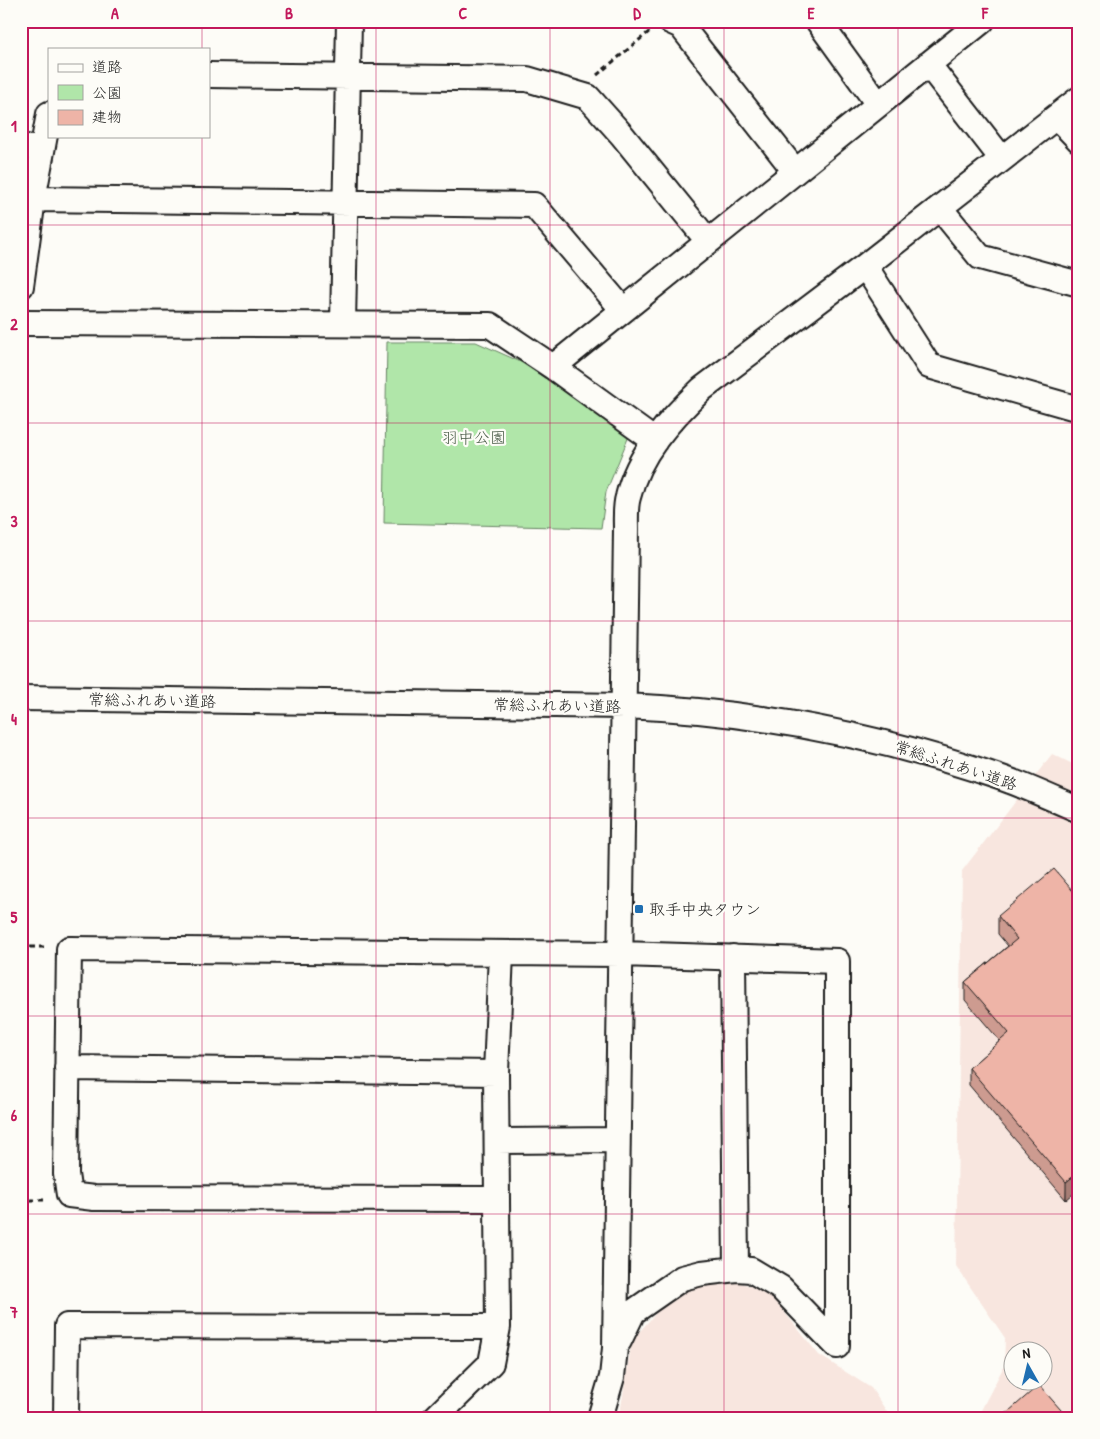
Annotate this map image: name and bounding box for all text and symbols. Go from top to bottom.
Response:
text: A [111,2,119,24]
text: B [285,2,293,24]
text: C [459,2,468,24]
text: D [633,2,641,24]
text: E [807,2,815,24]
text: F [981,2,989,24]
legend [48,48,210,138]
text: 道路 [92,56,122,77]
text: 公園 [92,82,122,103]
text: 建物 [92,106,122,127]
text: 1 [11,115,17,137]
text: 2 [10,313,18,335]
park label: 羽中公園 [442,426,506,448]
text: 3 [10,510,18,532]
street label: 常総ふれあい道路 [88,688,216,712]
street label: 常総ふれあい道路 [493,693,621,717]
text: 4 [11,708,17,730]
street label: 常総ふれあい道路 [892,735,1020,795]
place label: 取手中央タウン [649,898,761,920]
marker: 取手中央タウン [633,903,645,915]
text: 5 [11,906,18,928]
text: 6 [11,1104,18,1126]
text: 7 [9,1301,18,1323]
north arrow [1002,1342,1052,1392]
text: N [1021,1343,1032,1363]

